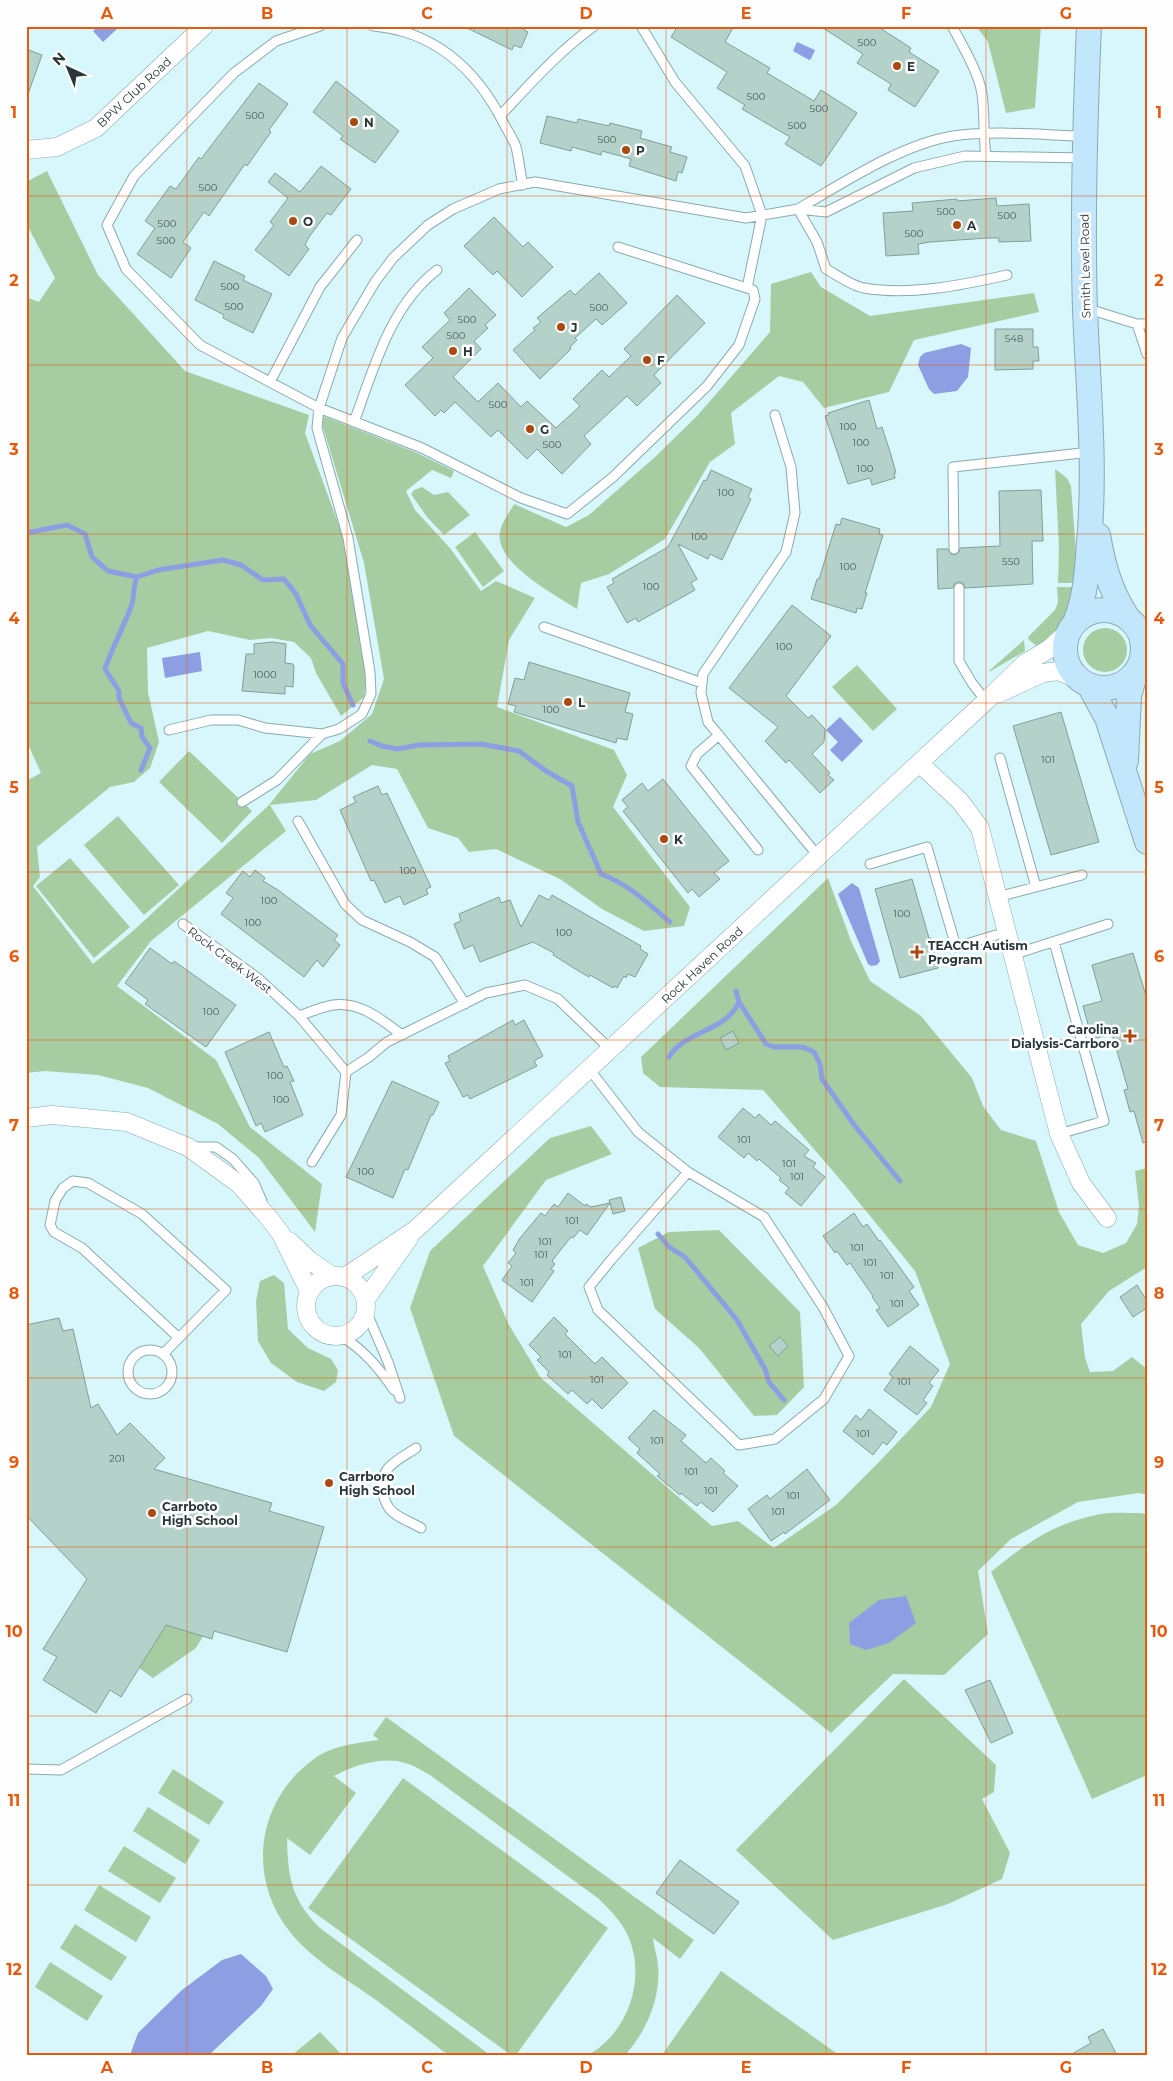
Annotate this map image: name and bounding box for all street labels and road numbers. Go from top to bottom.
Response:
street label: BPW Club Road [94,54,174,130]
street label: Smith Level Road [1077,213,1093,319]
street label: Rock Creek West [185,923,275,997]
street label: Rock Haven Road [658,923,746,1007]

